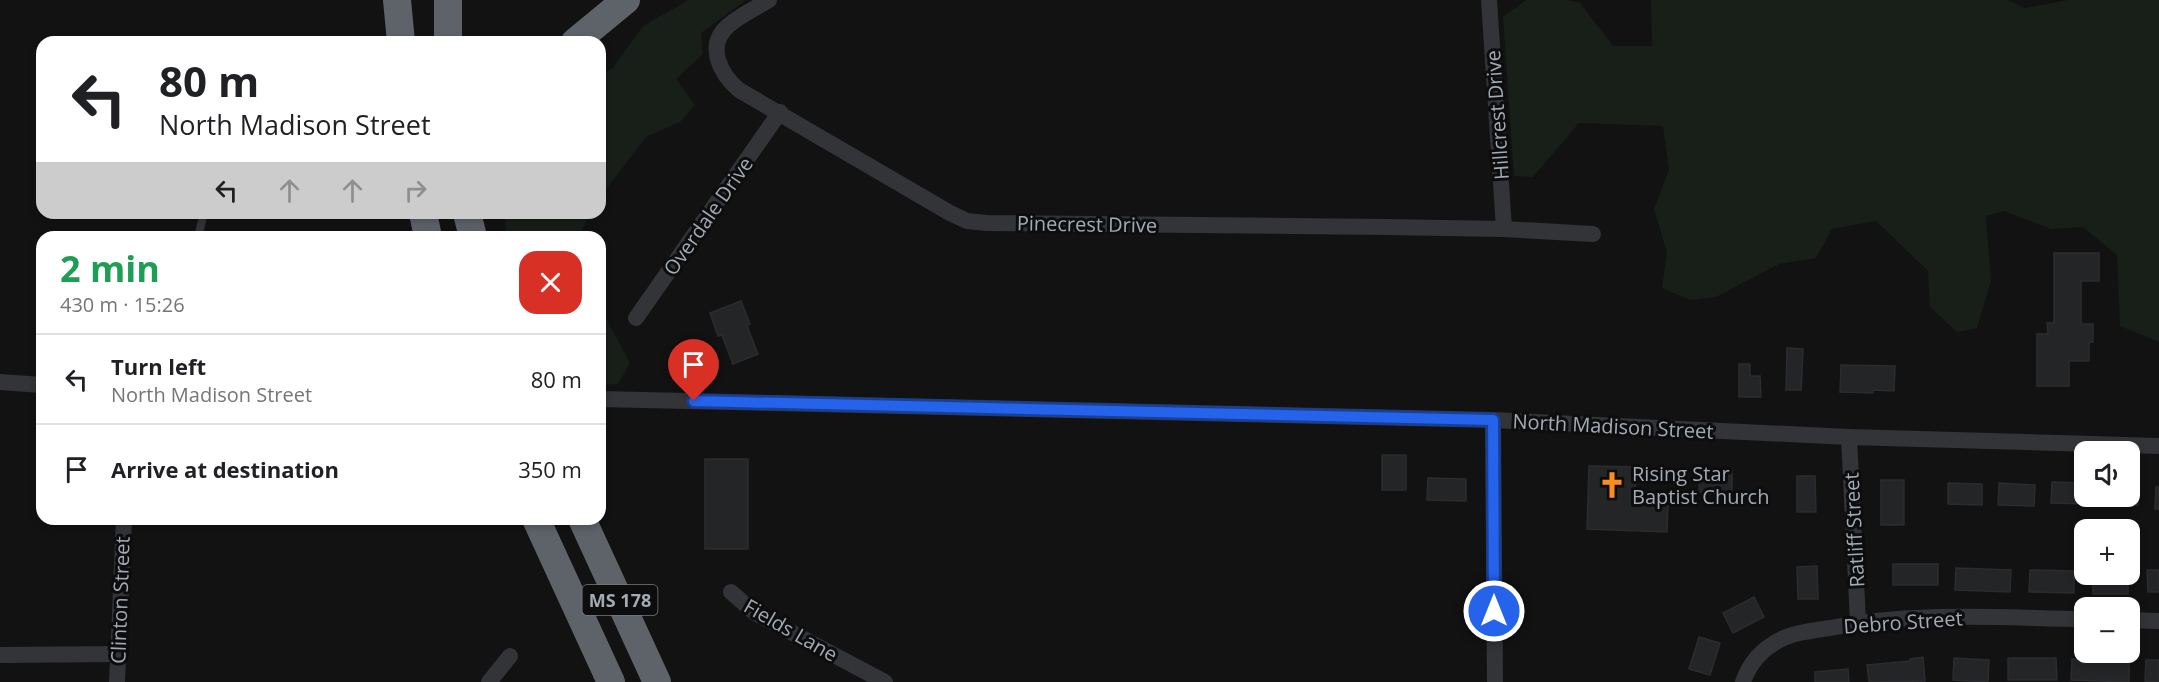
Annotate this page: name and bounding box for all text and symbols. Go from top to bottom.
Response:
street label: Hillcrest Drive [1479,49,1515,181]
text: 80 m [159,52,259,109]
icon: left [60,60,138,138]
text: North Madison Street [159,106,431,143]
street label: Overdale Drive [657,151,759,281]
icon: left [210,174,243,207]
icon: ahead [273,174,306,207]
icon: ahead [336,174,369,207]
icon: right [399,174,432,207]
street label: Pinecrest Drive [1017,209,1157,239]
text: 2 min [60,244,160,293]
button: close [519,251,582,314]
text: 430 m · 15:26 [60,291,185,318]
pin [668,339,719,401]
icon: arrive [677,348,710,381]
text: Turn left [111,351,206,381]
icon: left [60,363,93,396]
text: 80 m [531,364,582,394]
text: North Madison Street [111,381,312,408]
street label: North Madison Street [1512,407,1714,445]
map controls [2074,441,2140,663]
button: sound [2074,441,2140,507]
icon: arrive [60,453,93,486]
text: Arrive at destination [111,454,339,484]
text: 350 m [518,454,582,484]
place label: Rising Star Baptist Church [1632,460,1769,510]
church icon: Rising Star Baptist Church [1597,470,1627,500]
street label: Ratliff Street [1838,472,1870,588]
button: + [2074,519,2140,585]
street label: Clinton Street [104,536,136,664]
position arrow [1462,579,1526,643]
road number: MS 178 [582,585,658,615]
street label: Fields Lane [739,592,843,668]
button: − [2074,597,2140,663]
street label: Debro Street [1843,604,1963,640]

